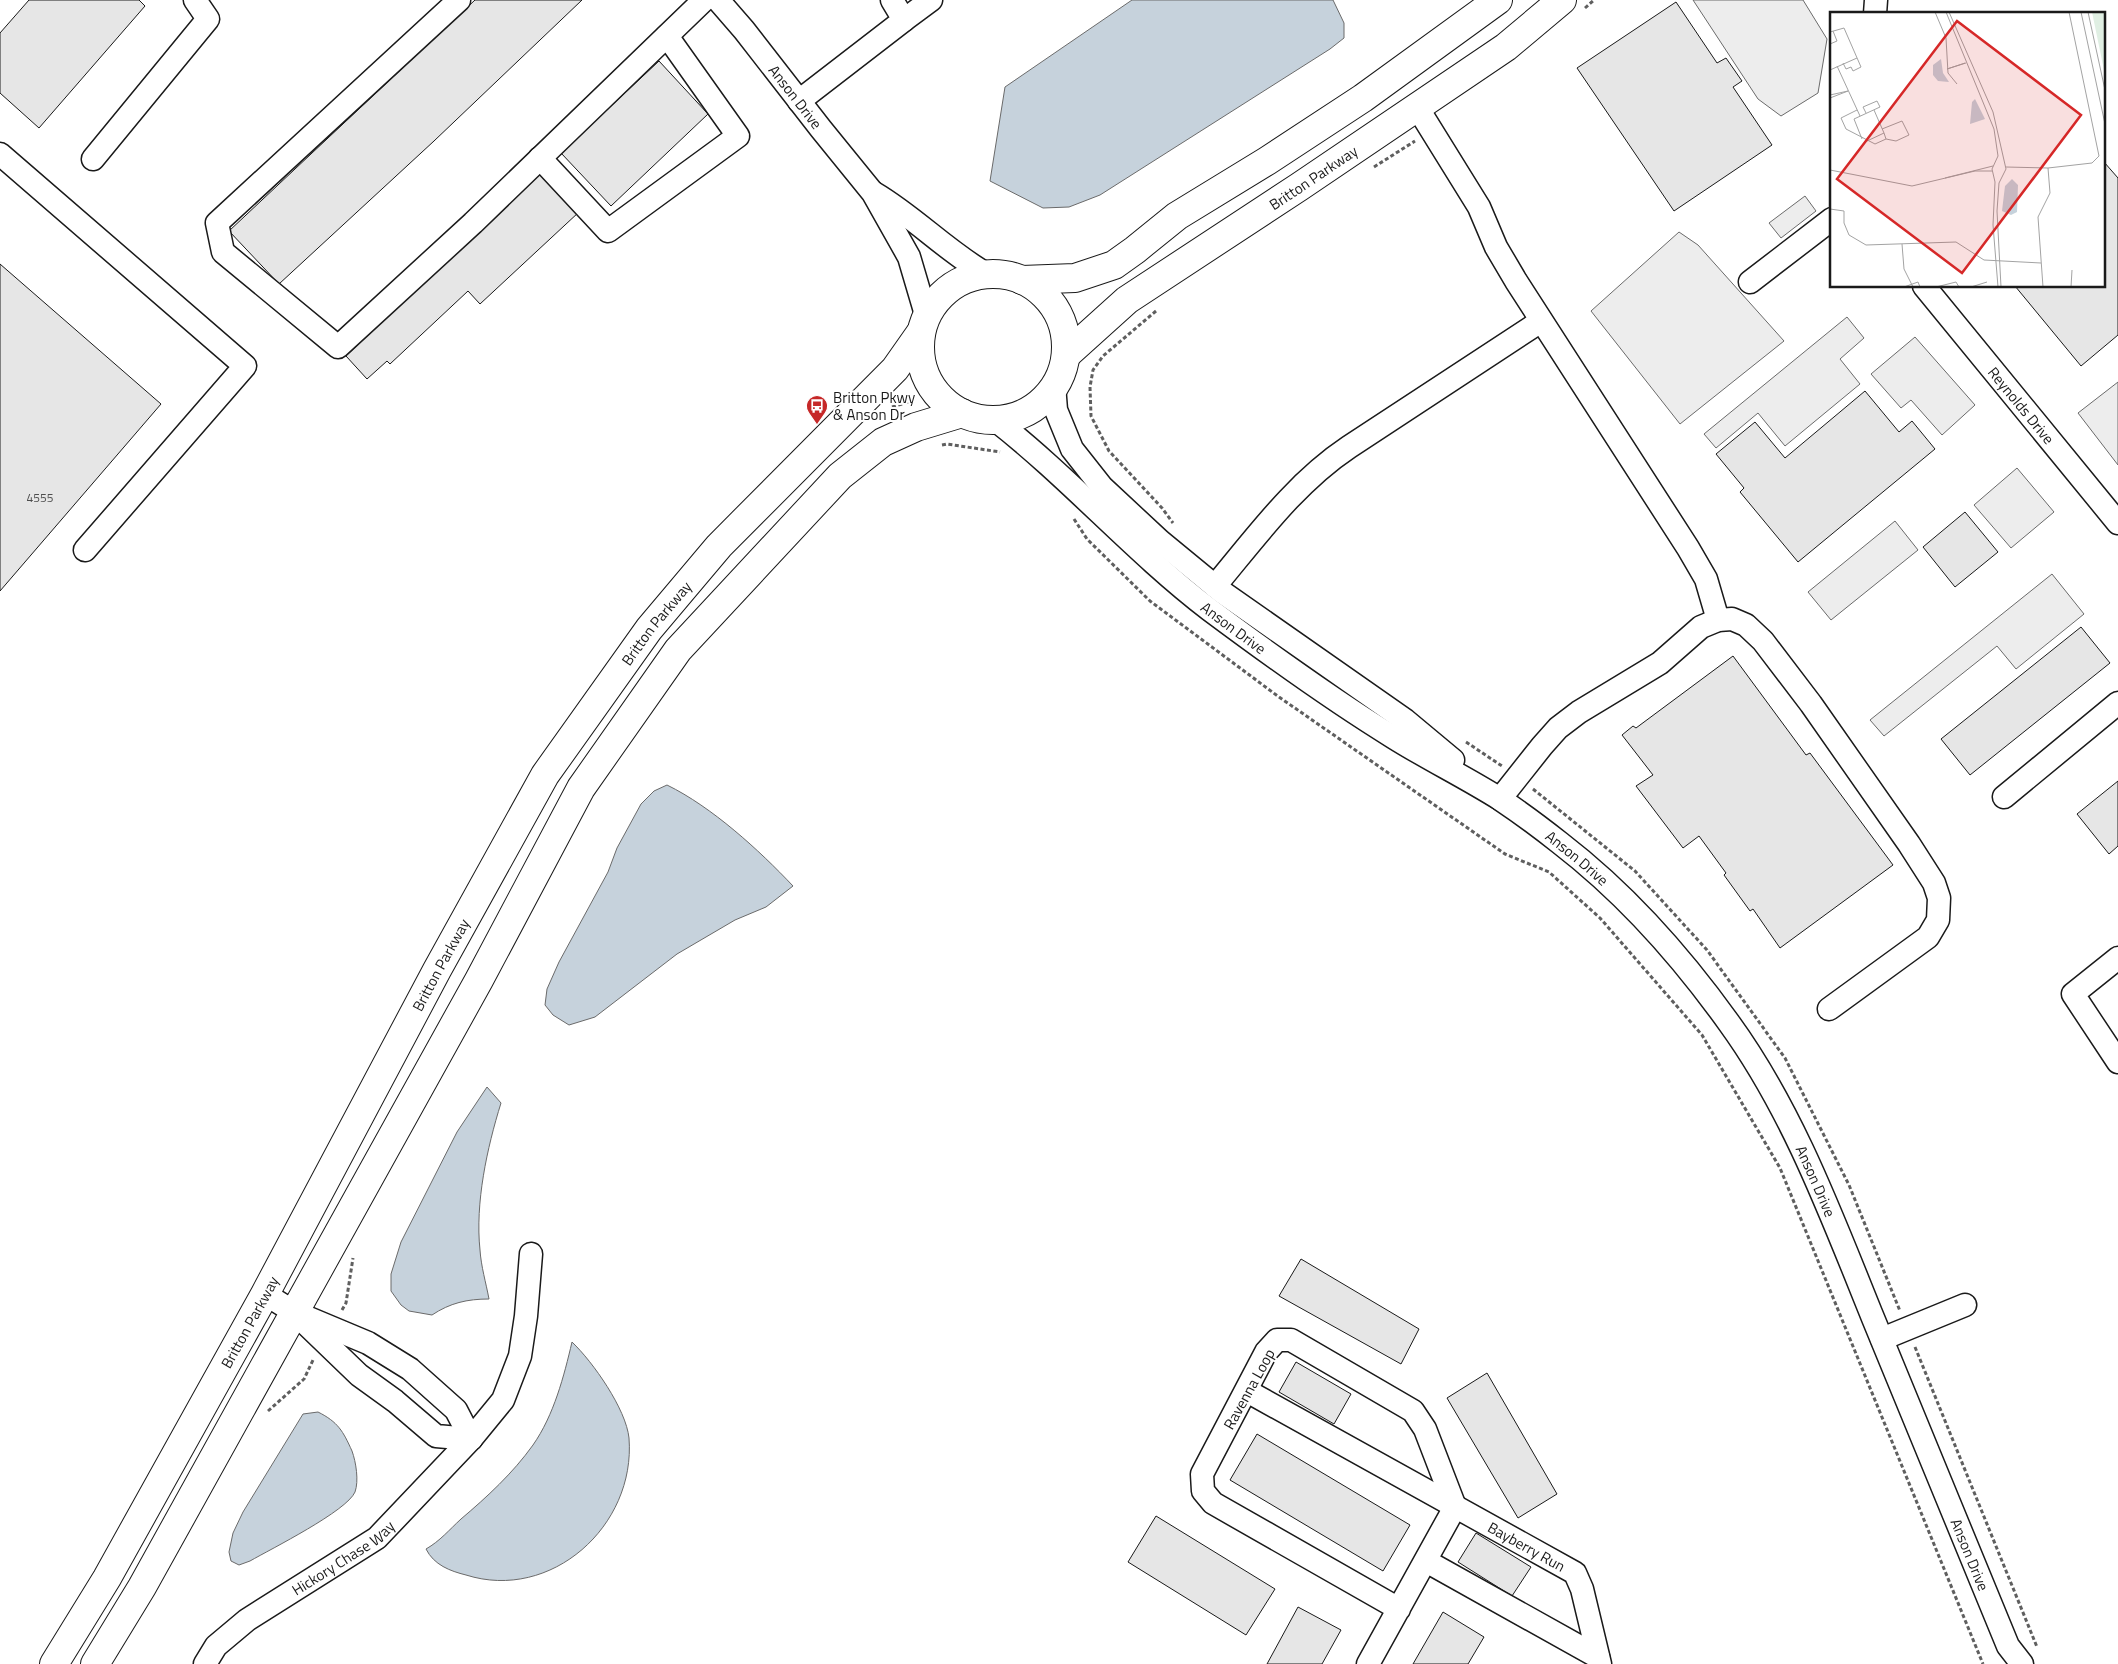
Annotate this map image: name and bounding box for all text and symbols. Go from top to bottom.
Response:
inset map [1830,12,2106,288]
street label: Anson Drive [763,59,828,134]
street label: Britton Parkway [1264,139,1362,215]
street label: Reynolds Drive [1983,361,2060,449]
place label: Britton Pkwy & Anson Dr [833,386,915,426]
bus stop icon: Britton Pkwy & Anson Dr [805,394,829,425]
house number: 4555 [27,488,54,507]
street label: Britton Parkway [615,576,697,670]
street label: Anson Drive [1196,596,1271,659]
street label: Anson Drive [1541,824,1614,891]
street label: Britton Parkway [406,914,475,1015]
street label: Anson Drive [1790,1141,1842,1220]
street label: Britton Parkway [215,1272,284,1372]
street label: Ravenna Loop [1217,1344,1281,1434]
street label: Hickory Chase Way [287,1515,400,1601]
street label: Bayberry Run [1484,1515,1570,1577]
street label: Anson Drive [1945,1515,1995,1594]

